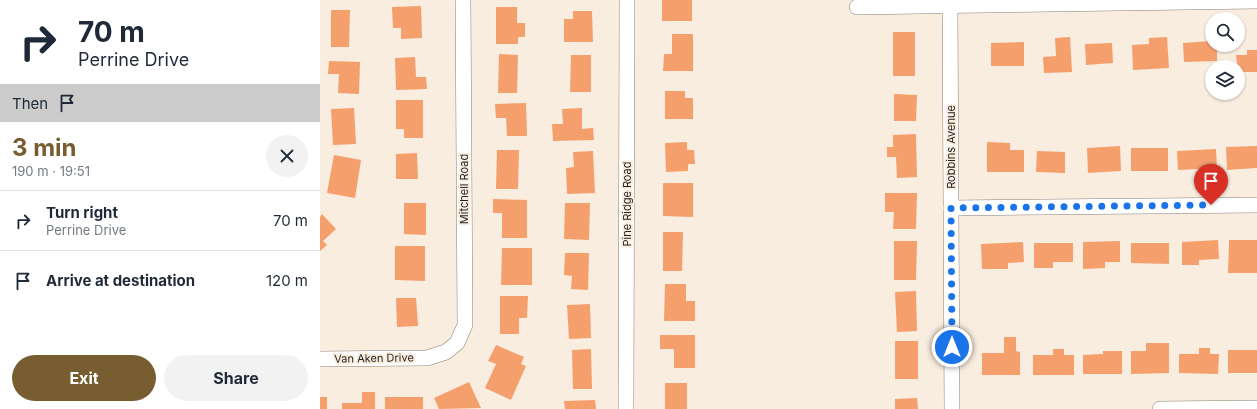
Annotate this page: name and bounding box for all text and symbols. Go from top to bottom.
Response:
map controls [1205,12,1245,100]
button: search [1205,12,1245,52]
text: 70 m [78,15,145,49]
icon: right [12,16,64,68]
text: Perrine Drive [78,49,189,70]
button: layers [1205,60,1245,100]
icon: arrive [56,92,78,114]
text: Then [12,94,48,113]
street label: Robbins Avenue [944,105,958,189]
text: 3 min [12,133,77,162]
button: close [266,135,308,177]
street label: Mitchell Road [457,154,471,224]
street label: Pine Ridge Road [620,162,634,246]
text: 190 m · 19:51 [12,163,90,179]
pin [1194,164,1228,205]
icon: arrive [1200,170,1222,192]
text: Turn right [46,203,118,222]
icon: right [12,210,34,232]
text: 70 m [273,211,308,230]
text: Perrine Drive [46,222,126,238]
icon: arrive [12,270,34,292]
text: Arrive at destination [46,271,195,290]
text: 120 m [266,271,308,290]
position arrow [931,326,973,368]
street label: Van Aken Drive [334,350,414,366]
button: Exit [12,355,156,401]
button: Share [164,355,308,401]

